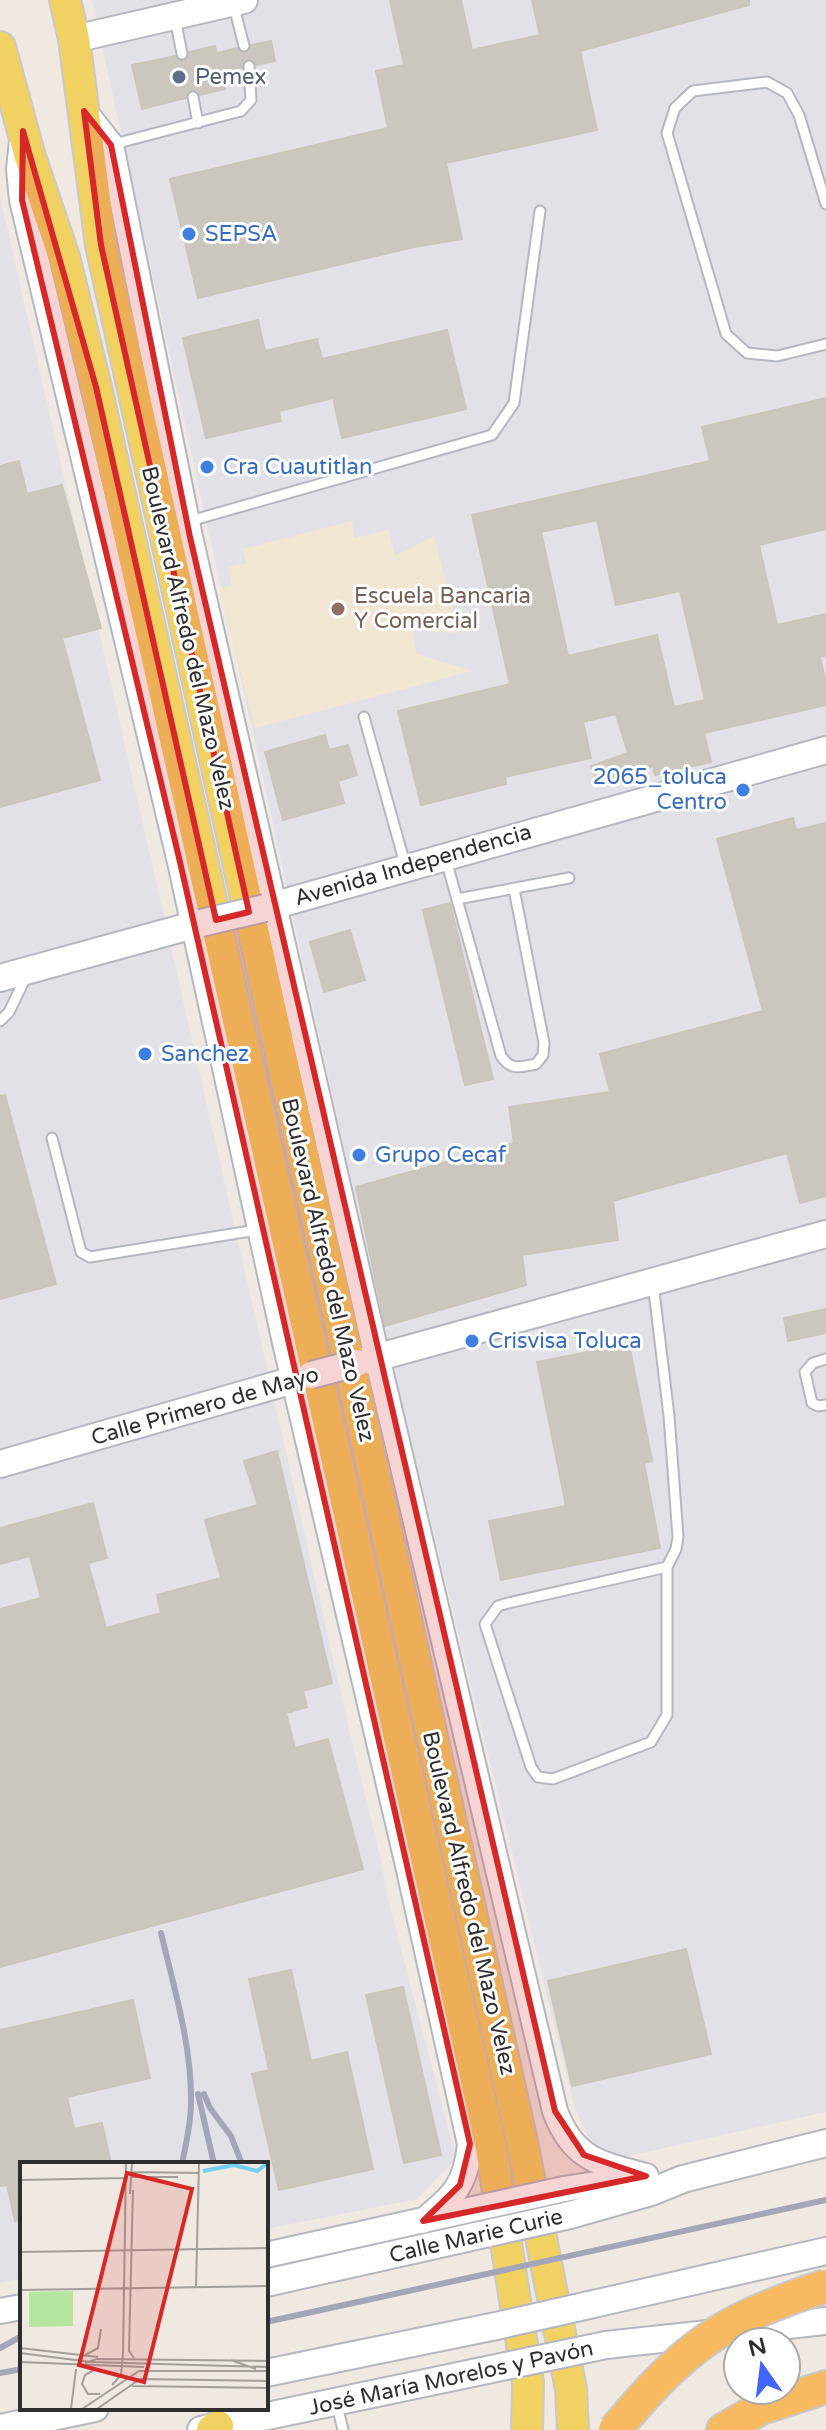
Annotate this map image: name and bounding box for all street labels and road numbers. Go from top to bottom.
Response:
street label: Boulevard Alfredo del Mazo Velez [136,464,240,812]
street label: Avenida Independencia [292,819,534,911]
street label: Boulevard Alfredo del Mazo Velez [276,1096,380,1444]
street label: Calle Primero de Mayo [88,1361,322,1451]
street label: Boulevard Alfredo del Mazo Velez [417,1729,521,2077]
street label: Calle Marie Curie [387,2203,565,2269]
street label: José María Morelos y Pavón [306,2335,596,2421]

